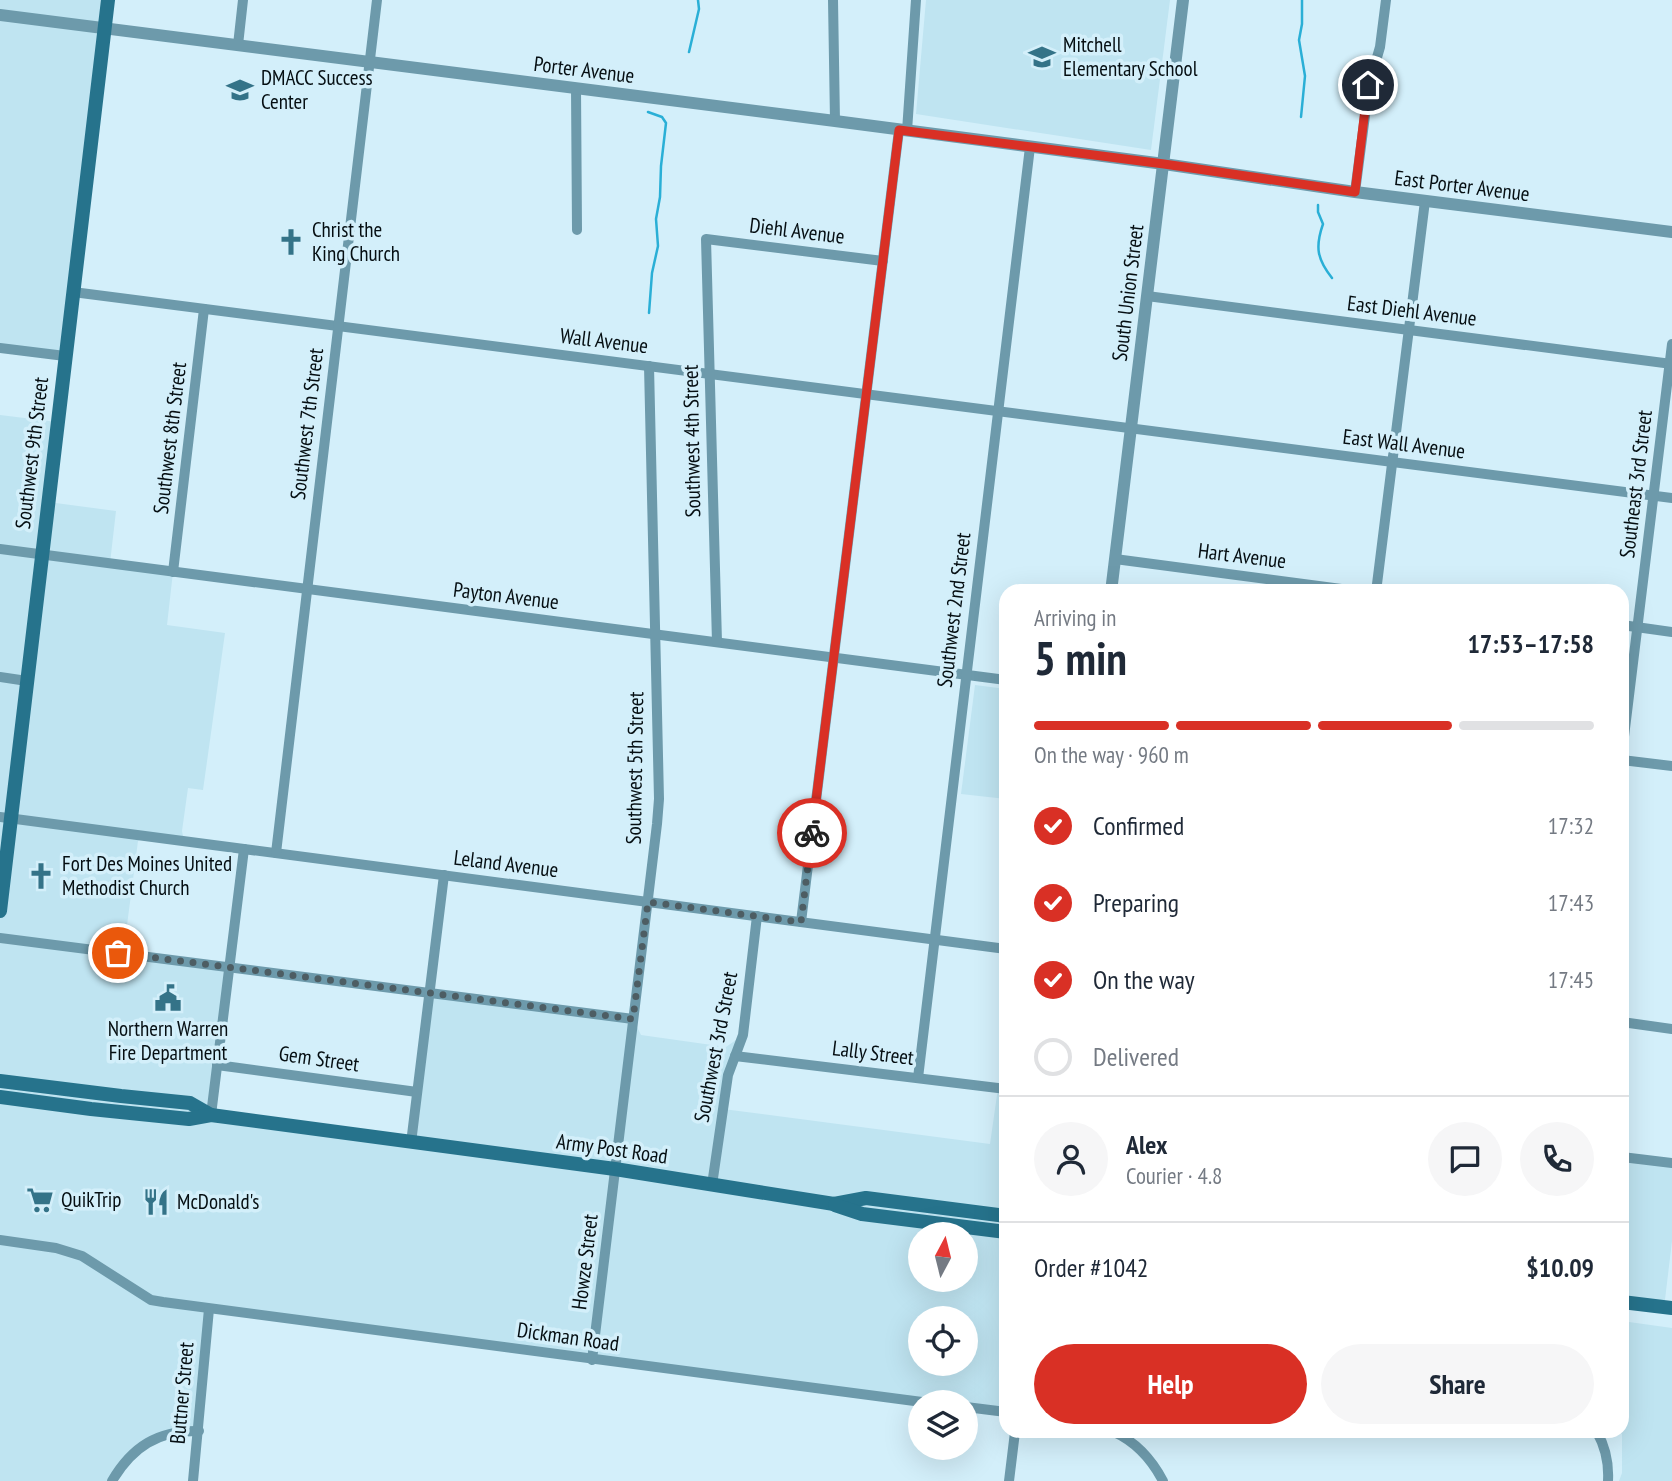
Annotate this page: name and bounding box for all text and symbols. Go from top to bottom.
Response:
place label: Mitchell Elementary School [1063,31,1198,82]
school or university icon: Mitchell Elementary School [1027,42,1057,72]
street label: Porter Avenue [532,50,636,89]
pin [1338,55,1398,115]
place label: DMACC Success Center [261,64,373,115]
icon: home [1349,66,1387,104]
school or university icon: DMACC Success Center [225,75,255,105]
street label: East Porter Avenue [1393,164,1531,207]
street label: Diehl Avenue [748,211,846,250]
place label: Christ the King Church [312,216,400,267]
street label: South Union Street [1106,223,1149,363]
church icon: Christ the King Church [276,227,306,257]
street label: East Diehl Avenue [1346,289,1478,332]
street label: Wall Avenue [558,322,650,359]
street label: Southwest 7th Street [284,346,329,501]
street label: Southwest 8th Street [147,360,192,515]
street label: Southwest 4th Street [677,364,706,518]
street label: Southwest 9th Street [9,375,54,530]
street label: Southeast 3rd Street [1613,408,1658,559]
street label: East Wall Avenue [1341,423,1467,464]
street label: Southwest 2nd Street [931,531,976,689]
street label: Hart Avenue [1196,537,1288,574]
street label: Payton Avenue [452,576,560,615]
text: Arriving in [1034,603,1116,632]
text: 17:53–17:58 [1467,627,1594,660]
text: 5 min [1034,628,1127,688]
street label: Southwest 5th Street [620,691,649,845]
text: On the way · 960 m [1034,740,1189,769]
courier [777,798,847,868]
icon: check [1034,807,1072,845]
text: Confirmed [1093,809,1184,842]
text: 17:32 [1548,811,1594,840]
icon: bike [793,814,831,852]
street label: Leland Avenue [452,844,560,883]
place label: Fort Des Moines United Methodist Church [62,850,232,901]
church icon: Fort Des Moines United Methodist Church [26,861,56,891]
icon: check [1034,884,1072,922]
text: Preparing [1093,886,1179,919]
text: 17:43 [1548,888,1594,917]
pin [88,923,148,983]
icon: bag [99,934,137,972]
icon: check [1034,961,1072,999]
text: On the way [1093,963,1195,996]
text: 17:45 [1548,965,1594,994]
street label: Southwest 3rd Street [688,969,743,1124]
public building icon: Northern Warren Fire Department [153,983,183,1013]
place label: Northern Warren Fire Department [108,1015,228,1066]
street label: Lally Street [831,1034,916,1071]
street label: Gem Street [277,1040,361,1078]
text: Delivered [1093,1040,1179,1073]
button: person [1034,1122,1108,1196]
button: chat [1428,1122,1502,1196]
button: phone [1520,1122,1594,1196]
street label: Army Post Road [555,1127,669,1170]
text: Alex [1126,1128,1167,1161]
text: Courier · 4.8 [1126,1161,1222,1190]
supermarket icon: QuikTrip [25,1185,55,1215]
place label: QuikTrip [61,1186,121,1213]
restaurant icon: McDonald's [141,1187,171,1217]
place label: McDonald's [177,1188,259,1215]
street label: Howze Street [565,1212,604,1311]
north arrow [908,1222,978,1292]
map controls [908,1222,978,1460]
text: Order #1042 [1034,1251,1149,1284]
text: $10.09 [1526,1251,1594,1284]
button: locate [908,1306,978,1376]
street label: Dickman Road [515,1316,621,1357]
street label: Buttner Street [164,1341,199,1445]
button: Help [1034,1344,1307,1424]
button: Share [1321,1344,1594,1424]
button: layers [908,1390,978,1460]

